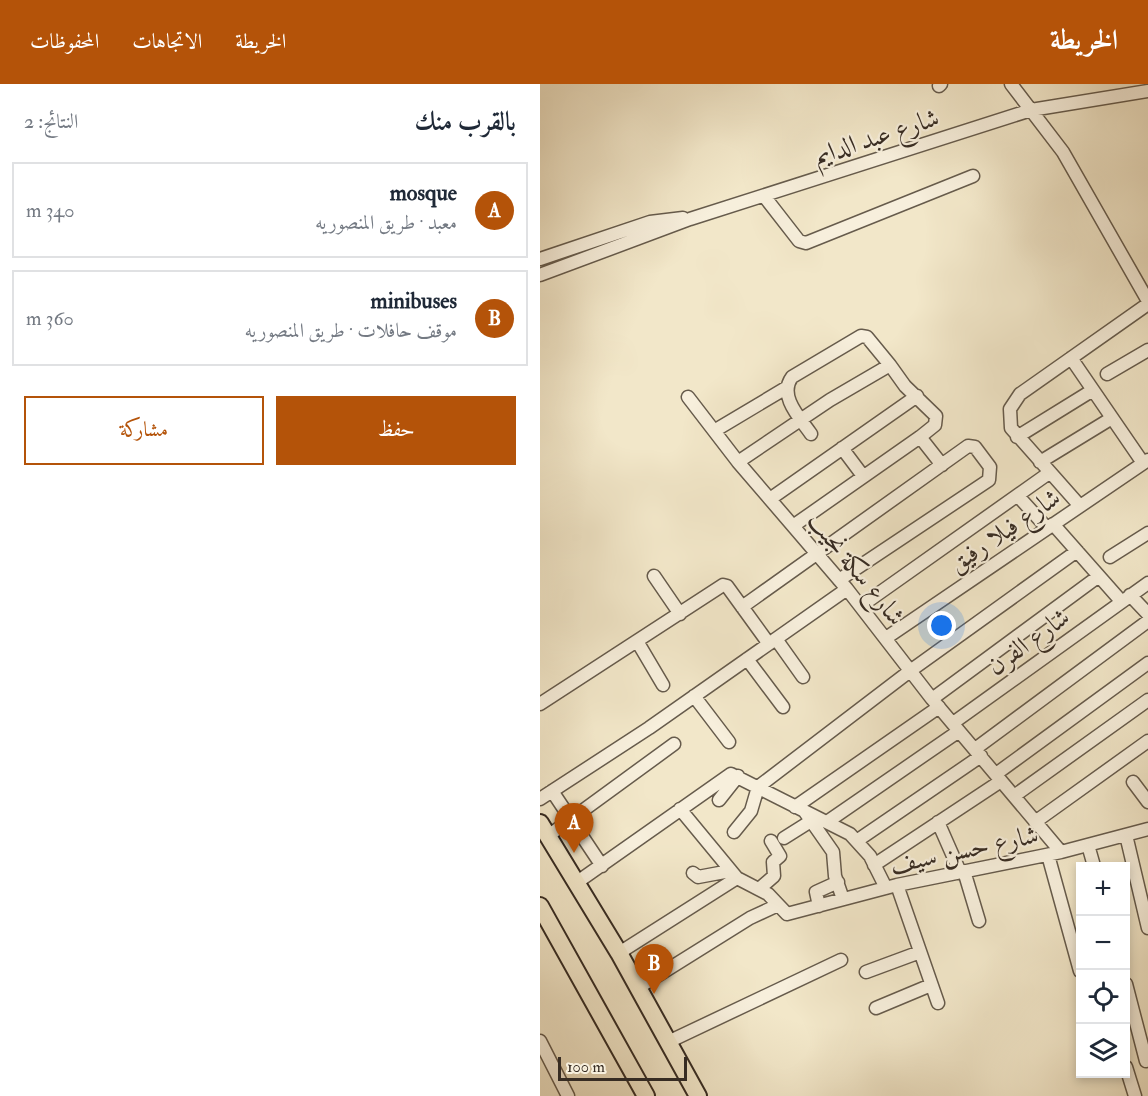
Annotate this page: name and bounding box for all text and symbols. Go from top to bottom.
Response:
text: الخريطة [1050,23,1118,58]
text: المحفوظات [30,28,99,55]
text: الاتجاهات [132,28,202,55]
text: الخريطة [235,28,286,55]
street label: شارع عبد الدايم [809,102,945,178]
text: بالقرب منك [414,106,516,138]
text: النتائج: 2 [24,109,78,134]
text: mosque [390,179,457,207]
text: 340 m [26,198,74,223]
text: A [488,198,501,223]
text: معبد · طريق المنصوريه [315,210,457,235]
text: minibuses [371,287,457,315]
text: 360 m [26,306,74,331]
text: B [488,306,501,331]
text: موقف حافلات · طريق المنصوريه [245,318,457,343]
button: مشاركة [24,396,264,465]
button: حفظ [276,396,516,465]
street label: شارع فيلا رفيق [942,482,1069,584]
street label: شارع سكة نجيب [797,505,912,635]
street label: شارع الفرن [981,601,1079,687]
your location [927,611,956,640]
pin: A [555,804,594,853]
street label: شارع حسن سيف [887,819,1042,886]
map controls [1076,862,1130,1078]
button: + [1076,862,1130,916]
button: − [1076,916,1130,970]
pin: B [634,944,674,994]
button: locate [1076,970,1130,1024]
button: layers [1076,1024,1130,1078]
scale bar [558,1054,687,1082]
text: 100 m [567,1057,605,1077]

